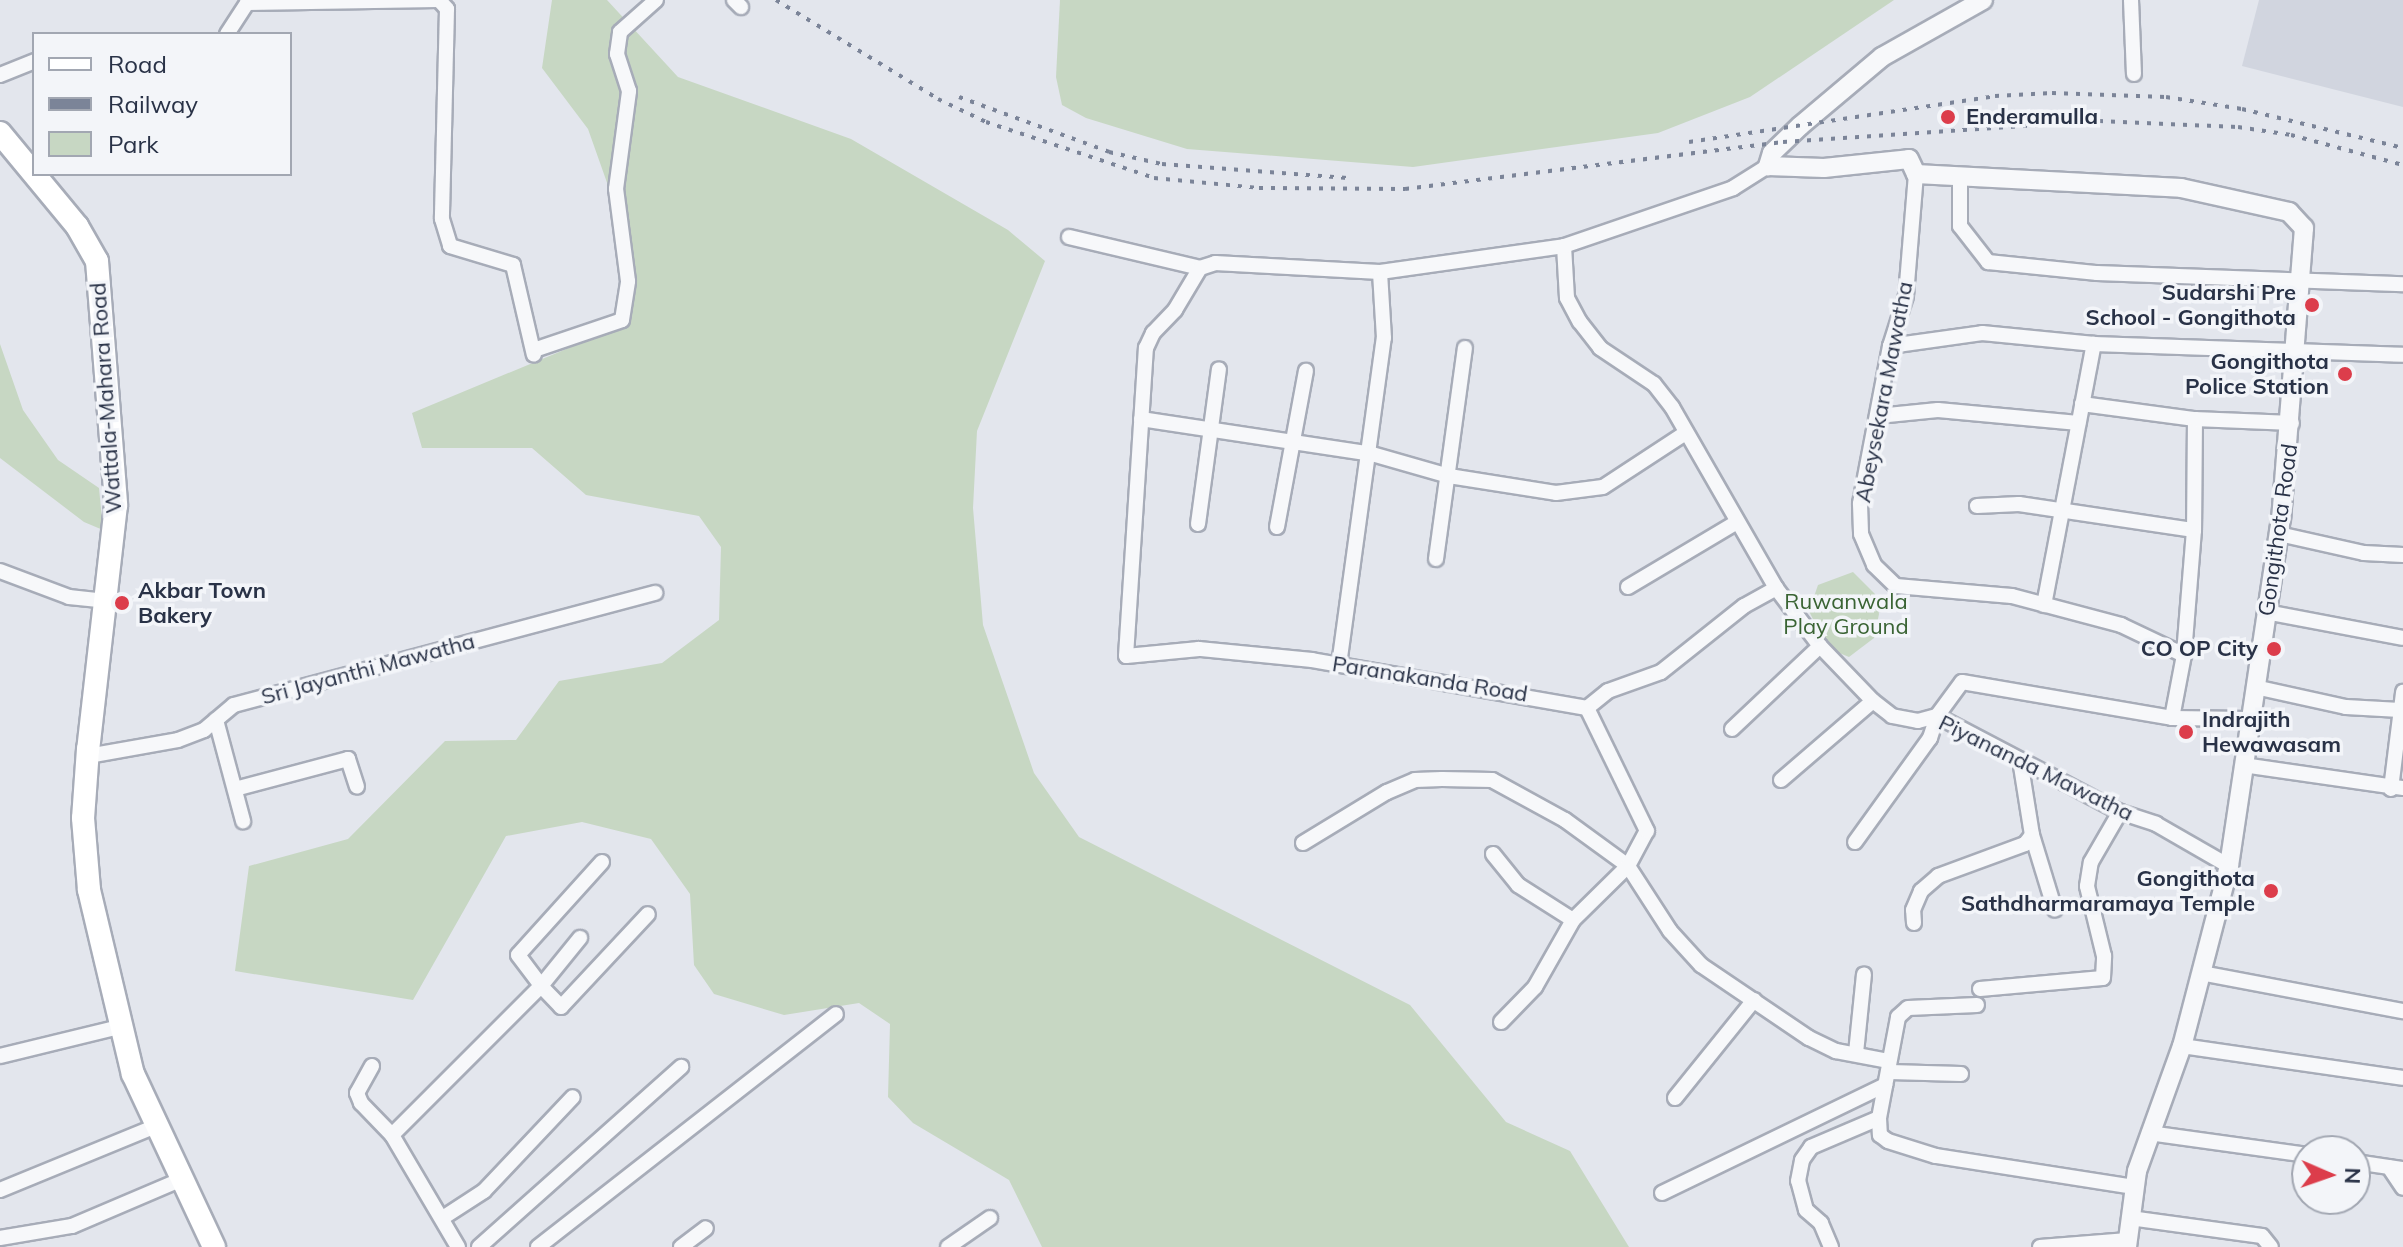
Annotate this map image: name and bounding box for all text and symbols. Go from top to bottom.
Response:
legend [32,32,292,176]
text: Road [108,49,167,79]
text: Railway [108,89,198,119]
place label: Enderamulla [1966,104,2098,130]
marker: Enderamulla [1937,106,1959,128]
text: Park [108,129,159,159]
street label: Abeysekara Mawatha [1850,279,1918,505]
place label: Sudarshi Pre School - Gongithota [2085,279,2296,330]
street label: Wattala-Mahara Road [85,282,127,514]
marker: Sudarshi Pre School - Gongithota [2303,296,2321,314]
place label: Gongithota Police Station [2185,348,2329,400]
marker: Gongithota Police Station [2336,365,2354,383]
street label: Gongithota Road [2253,442,2303,618]
place label: Akbar Town Bakery [138,577,266,628]
park label: Ruwanwala Play Ground [1783,588,1909,640]
marker: Akbar Town Bakery [113,594,131,612]
street label: Sri Jayanthi Mawatha [258,628,478,710]
place label: CO OP City [2141,636,2258,662]
marker: CO OP City [2265,640,2283,658]
street label: Paranakanda Road [1330,651,1530,707]
place label: Indrajith Hewawasam [2202,706,2341,758]
street label: Piyananda Mawatha [1934,709,2138,827]
marker: Indrajith Hewawasam [2177,723,2195,741]
place label: Gongithota Sathdharmaramaya Temple [1961,865,2255,916]
marker: Gongithota Sathdharmaramaya Temple [2262,882,2280,900]
north arrow [2291,1135,2371,1215]
text: N [2339,1167,2367,1185]

